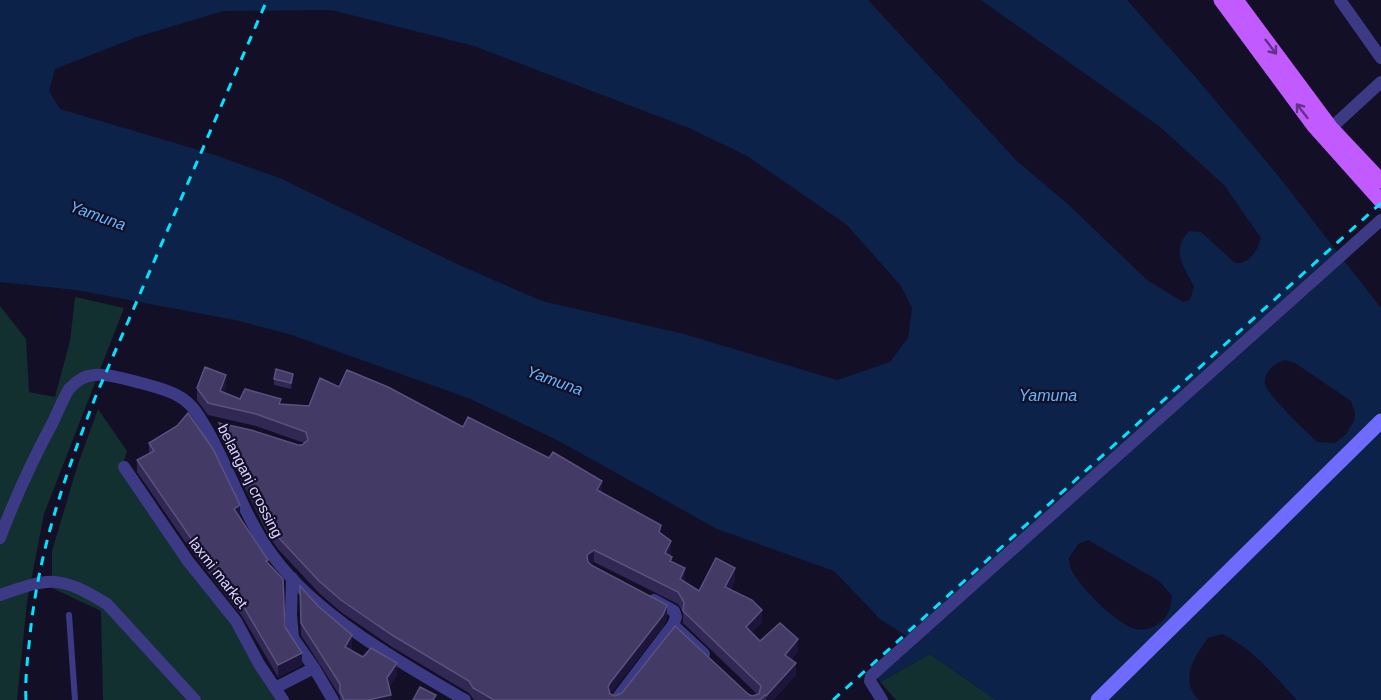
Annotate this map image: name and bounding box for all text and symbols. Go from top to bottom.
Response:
one-way arrow [1265,39,1277,55]
one-way arrow [1296,103,1309,119]
water label: Yamuna [67,197,128,233]
water label: Yamuna [524,362,585,398]
water label: Yamuna [1019,387,1077,404]
street label: belanganj crossing [214,421,286,540]
street label: laxmi market [186,534,252,612]

